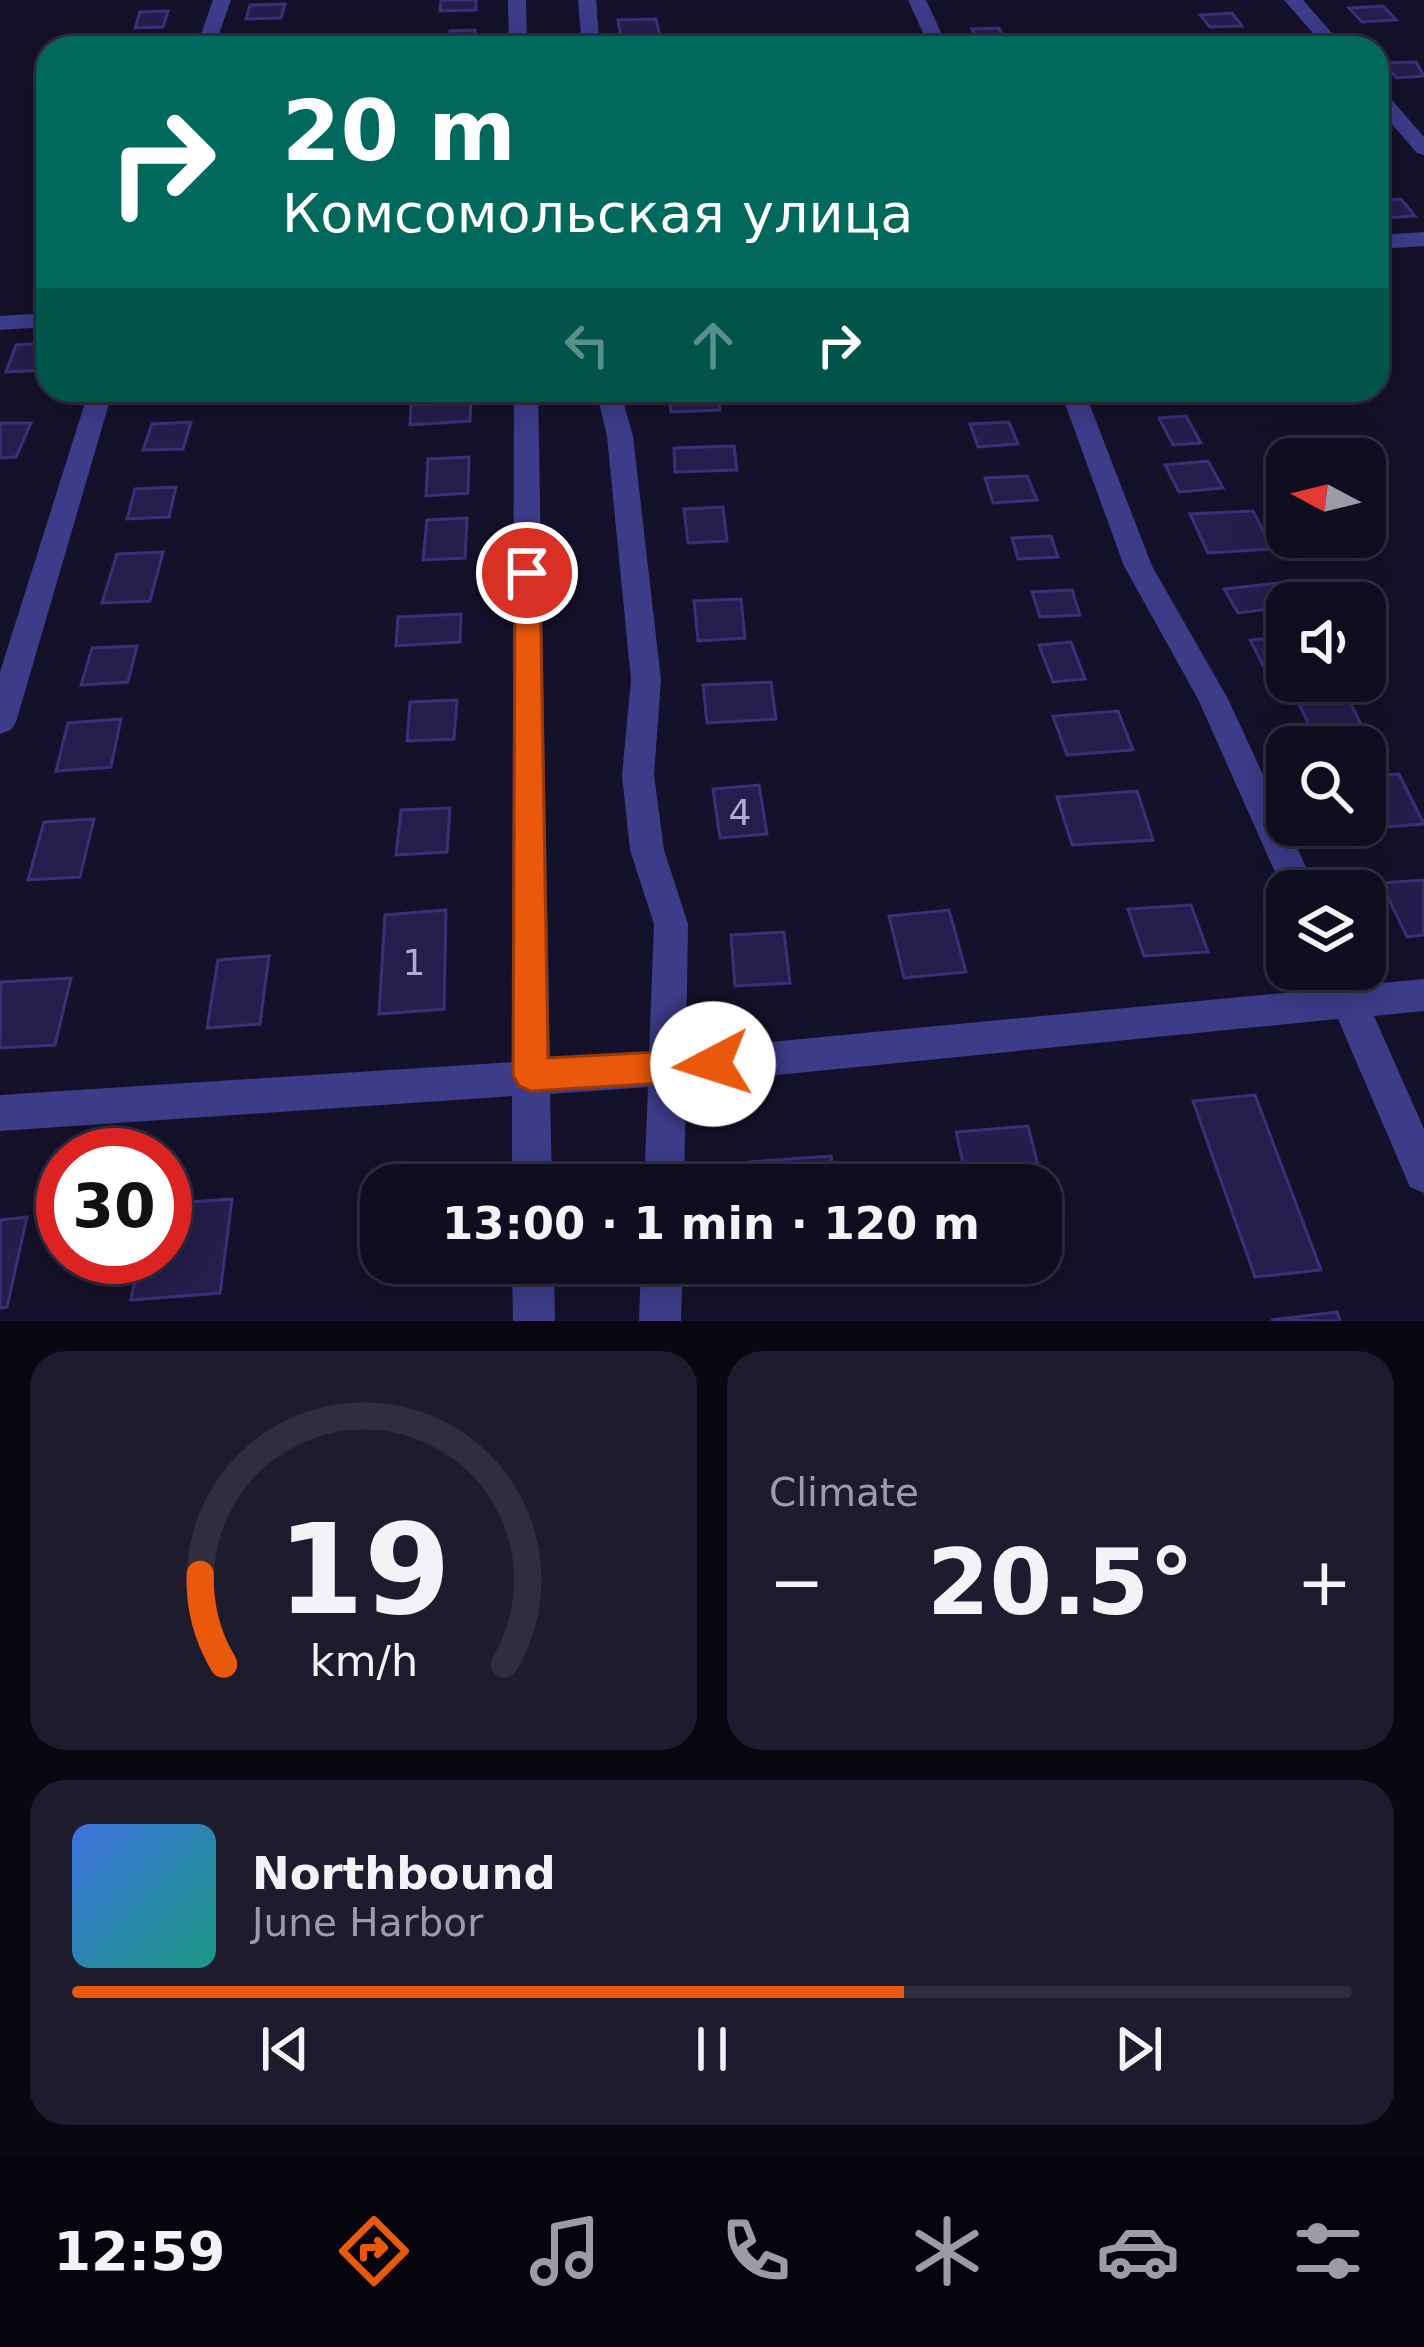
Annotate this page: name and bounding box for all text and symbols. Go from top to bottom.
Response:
text: 20 m [282,82,516,180]
icon: right [84,84,240,240]
text: Комсомольская улица [282,182,913,245]
icon: left [554,312,620,378]
icon: ahead [680,312,746,378]
icon: right [806,312,872,378]
north arrow [1266,438,1386,558]
map controls [1266,438,1386,990]
pin [476,522,578,624]
icon: arrive [494,540,560,606]
button: sound [1266,582,1386,702]
button: search [1266,726,1386,846]
house number: 4 [729,792,751,833]
button: layers [1266,870,1386,990]
house number: 1 [403,942,425,983]
position arrow [650,1001,776,1127]
speed limit sign: 30 [36,1128,192,1284]
text: 13:00 · 1 min · 120 m [442,1197,980,1250]
text: Climate [769,1470,919,1515]
text: 19 [277,1497,450,1642]
text: 20.5° [927,1530,1194,1635]
text: − [769,1544,824,1621]
text: + [1297,1544,1352,1621]
text: km/h [309,1635,418,1685]
text: Northbound [252,1847,556,1900]
text: June Harbor [252,1900,483,1945]
icon: previous [252,2016,318,2082]
icon: pause [679,2016,745,2082]
icon: next [1106,2016,1172,2082]
icon: directions [332,2209,416,2293]
icon: music [523,2209,607,2293]
icon: phone [714,2209,798,2293]
icon: climate [905,2209,989,2293]
icon: car [1096,2209,1180,2293]
icon: filters [1286,2209,1370,2293]
text: 12:59 [53,2220,225,2283]

